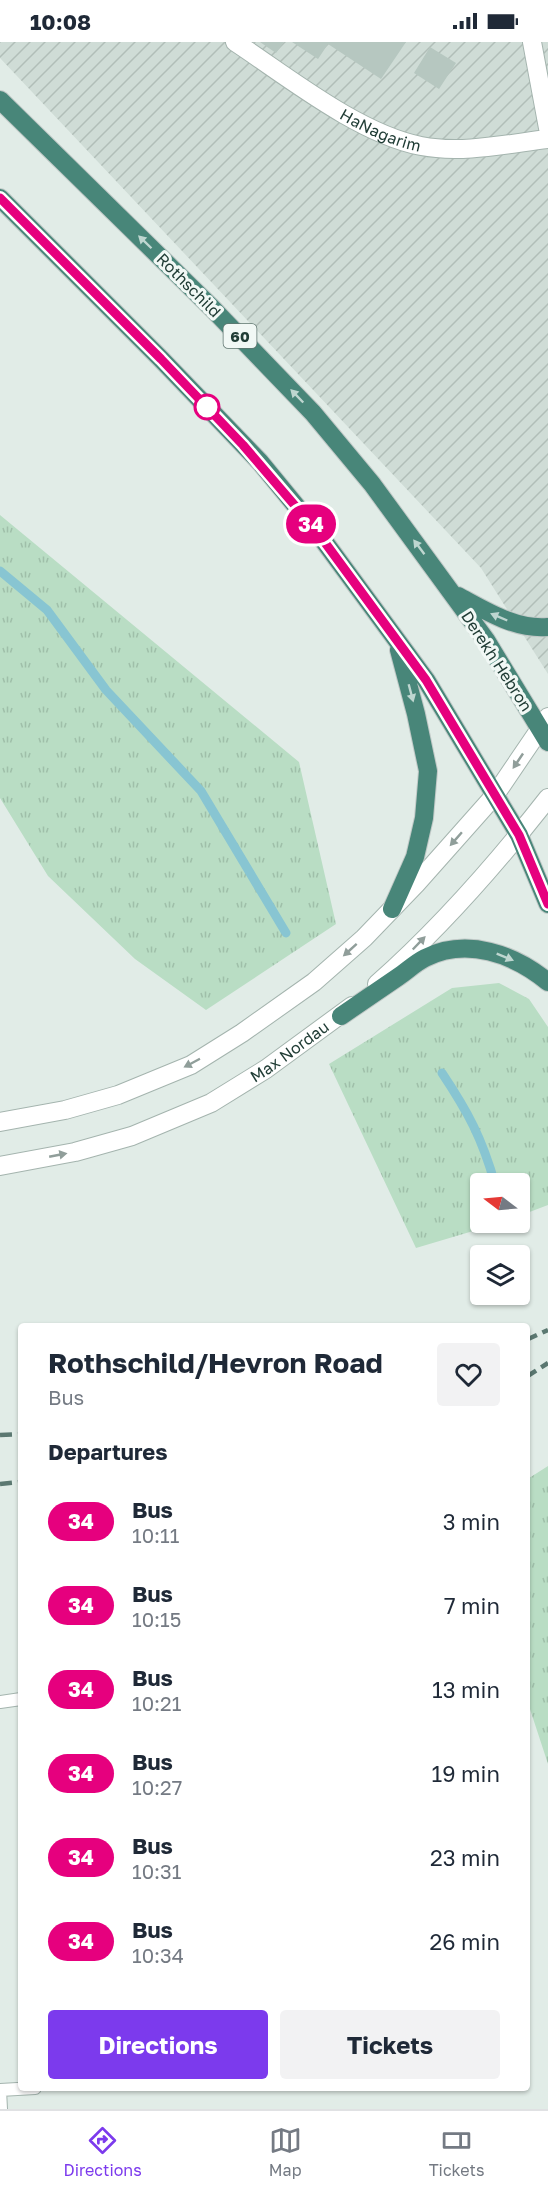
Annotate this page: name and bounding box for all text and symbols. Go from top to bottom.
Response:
text: 10:08 [30,8,91,35]
street label: HaNagarim [337,104,423,156]
one-way arrow [137,235,152,249]
street label: Rothschild [153,249,225,321]
road number: 60 [224,324,256,348]
one-way arrow [290,389,304,403]
unlabelled marker [194,394,220,420]
line badge: 34 [284,504,338,544]
text: 34 [298,511,324,537]
one-way arrow [413,539,426,555]
street label: Derekh Hebron [457,607,537,715]
one-way arrow [490,612,508,622]
one-way arrow [406,684,416,702]
one-way arrow [512,753,523,770]
one-way arrow [450,831,463,846]
one-way arrow [412,936,425,951]
one-way arrow [343,943,358,957]
one-way arrow [496,952,514,962]
street label: Max Nordau [246,1016,333,1086]
one-way arrow [184,1058,201,1068]
one-way arrow [48,1150,67,1159]
north arrow [470,1173,530,1233]
map controls [470,1173,530,1305]
button: layers [470,1245,530,1305]
button: heart [437,1343,500,1406]
text: Rothschild/Hevron Road [48,1346,383,1379]
text: Bus [48,1385,84,1409]
text: Departures [48,1438,167,1465]
text: Bus [132,1496,173,1523]
text: 34 [68,1508,94,1534]
text: 3 min [443,1508,500,1535]
text: 10:11 [132,1523,180,1547]
text: Bus [132,1580,173,1607]
text: 34 [68,1592,94,1618]
text: 7 min [444,1592,500,1619]
text: 10:15 [132,1607,181,1631]
text: Bus [132,1664,173,1691]
text: 34 [68,1676,94,1702]
text: 13 min [432,1676,500,1703]
text: 10:21 [132,1691,181,1715]
text: Bus [132,1748,173,1775]
text: 34 [68,1760,94,1786]
text: 19 min [432,1760,500,1787]
text: 10:27 [132,1775,182,1799]
text: Bus [132,1832,173,1859]
text: 34 [68,1844,94,1870]
text: 23 min [430,1844,500,1871]
text: 10:31 [132,1859,182,1883]
text: Bus [132,1916,173,1943]
text: 34 [68,1928,94,1954]
text: 26 min [430,1928,500,1955]
text: 10:34 [132,1943,184,1967]
button: Directions [48,2010,268,2079]
button: Tickets [280,2010,500,2079]
tab: Directions [64,2124,142,2180]
tab: Map [269,2124,302,2180]
tab: Tickets [429,2124,485,2180]

